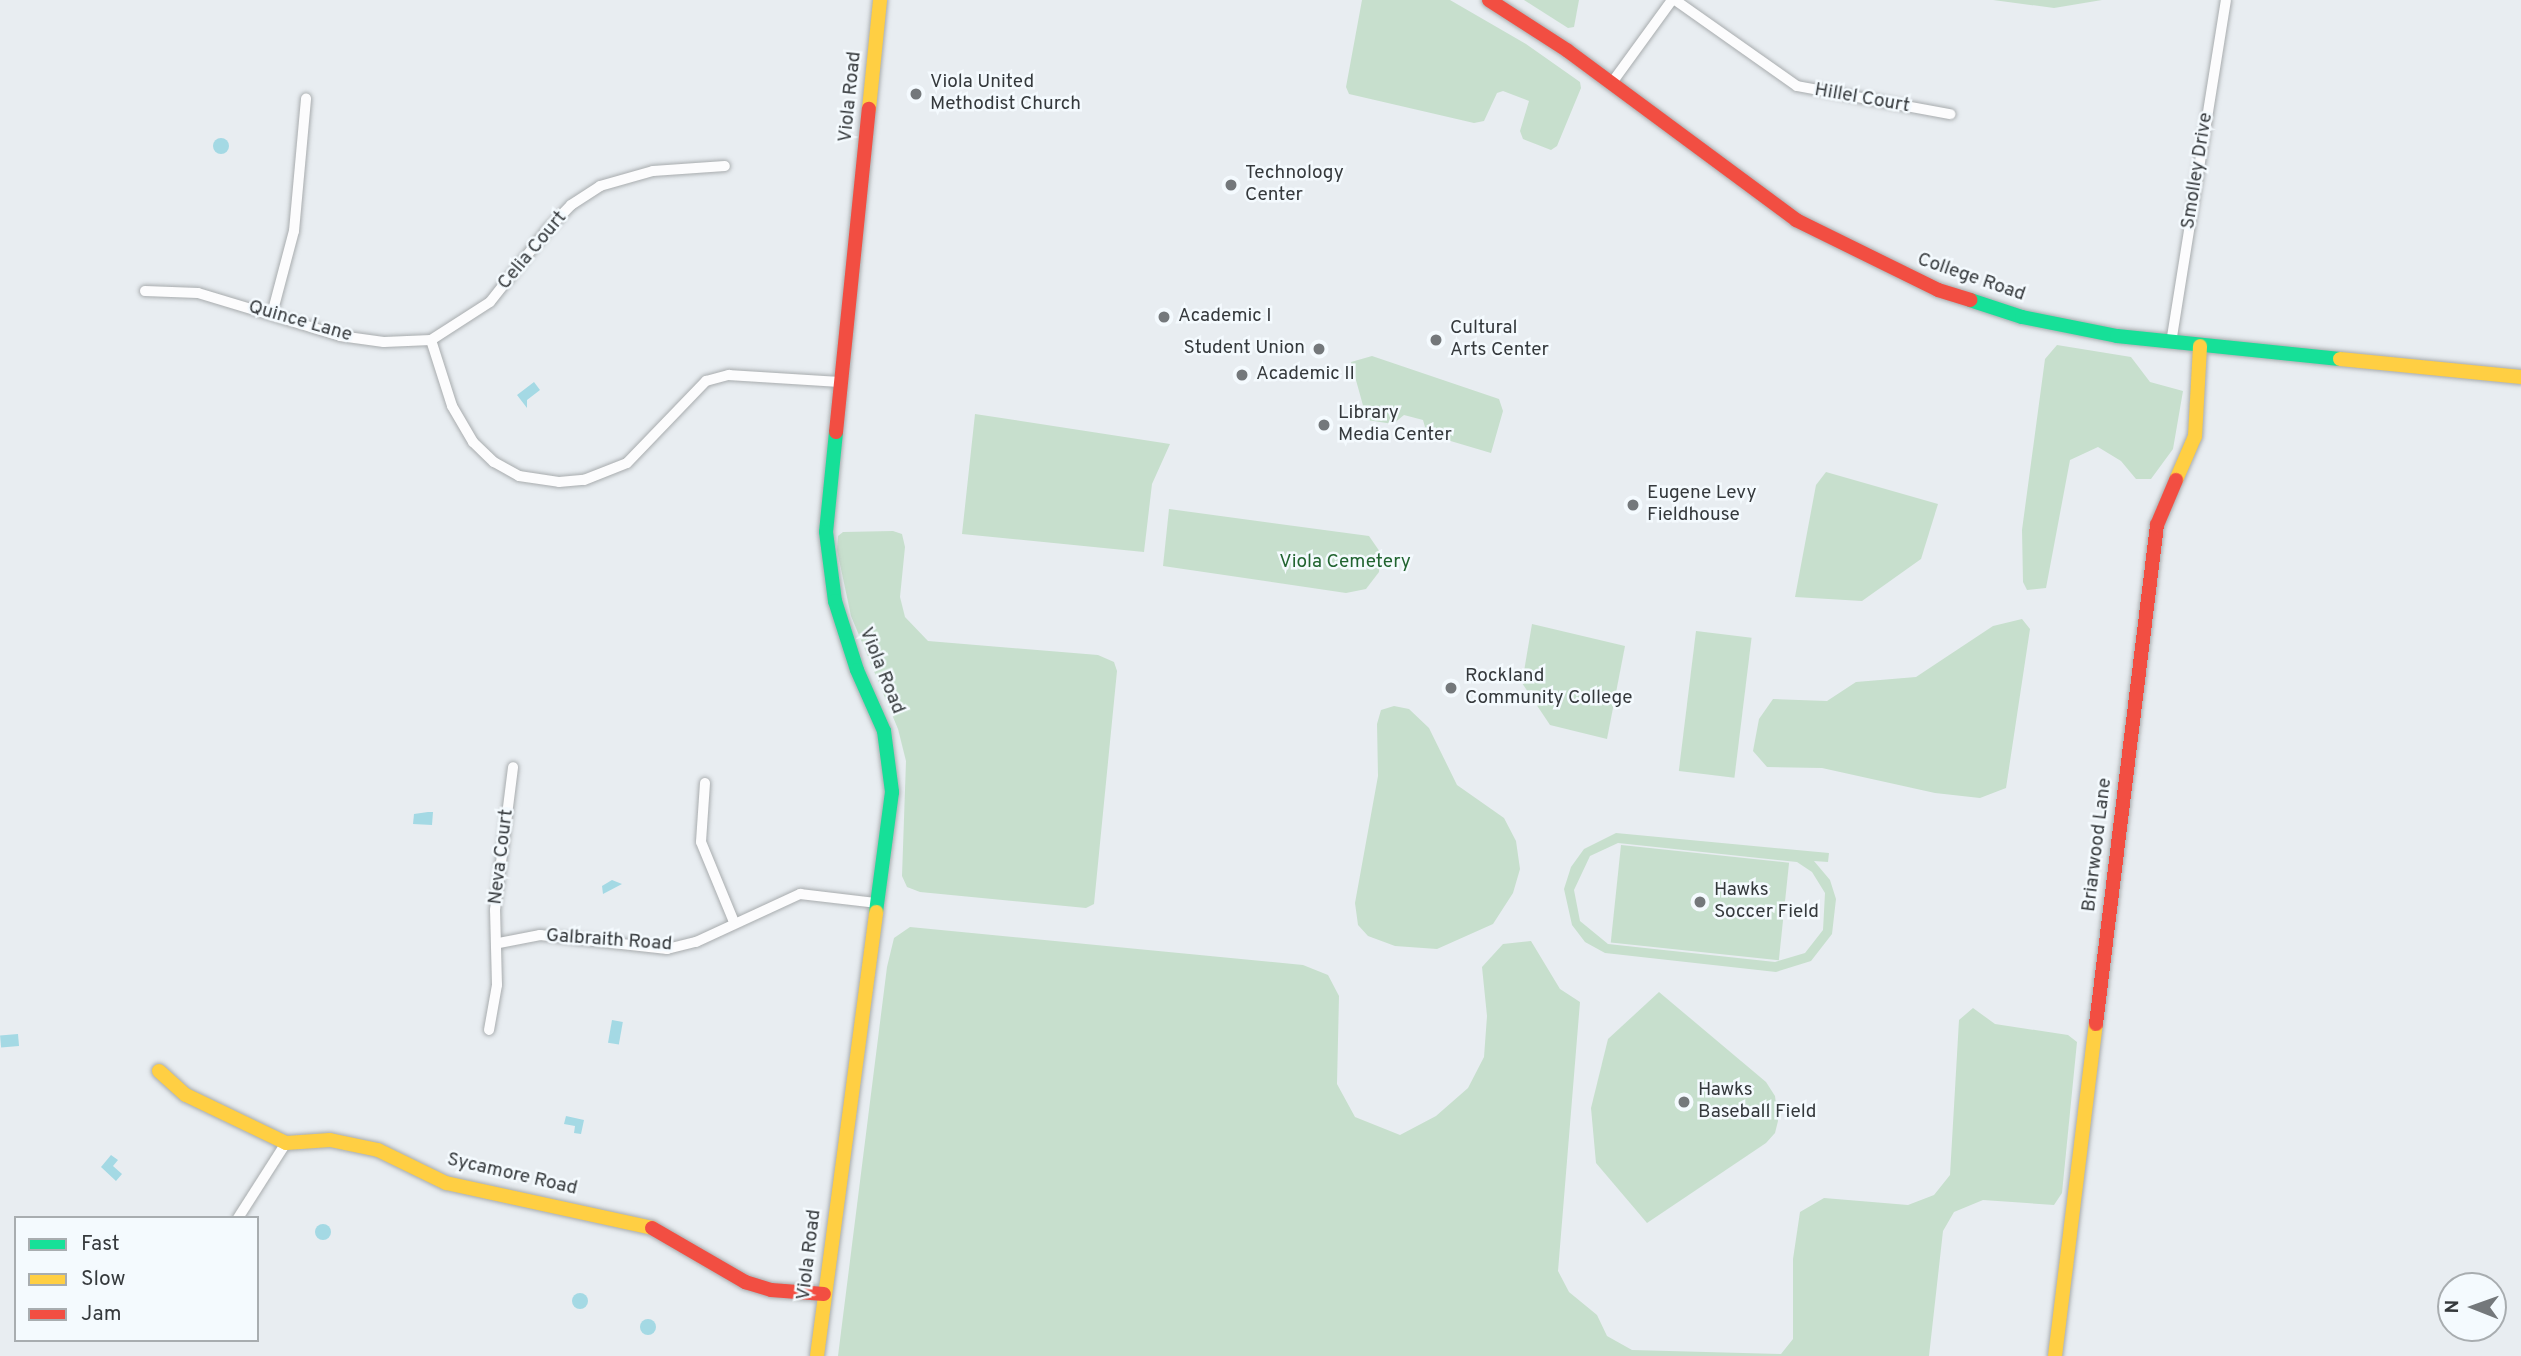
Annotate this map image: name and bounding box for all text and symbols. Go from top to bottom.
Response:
street label: Viola Road [835,50,867,144]
place label: Viola United Methodist Church [930,72,1081,116]
street label: Hillel Court [1813,79,1911,119]
marker: Viola United Methodist Church [908,86,924,102]
street label: Smolley Drive [2178,111,2218,231]
place label: Technology Center [1245,163,1344,207]
marker: Technology Center [1223,177,1239,193]
street label: Celia Court [494,207,572,295]
street label: College Road [1914,249,2028,307]
street label: Quince Lane [246,296,354,348]
place label: Academic I [1178,306,1272,328]
marker: Academic I [1156,309,1172,325]
place label: Cultural Arts Center [1450,318,1549,362]
marker: Cultural Arts Center [1428,332,1444,348]
place label: Student Union [1184,338,1305,360]
marker: Student Union [1311,341,1327,357]
place label: Academic II [1256,364,1355,386]
marker: Academic II [1234,367,1250,383]
place label: Library Media Center [1338,403,1452,447]
marker: Library Media Center [1316,417,1332,433]
place label: Eugene Levy Fieldhouse [1647,483,1756,527]
marker: Eugene Levy Fieldhouse [1625,497,1641,513]
park label: Viola Cemetery [1279,552,1411,574]
street label: Viola Road [853,624,909,718]
place label: Rockland Community College [1465,666,1632,710]
marker: Rockland Community College [1443,680,1459,696]
street label: Briarwood Lane [2078,777,2118,913]
street label: Neva Court [485,808,519,906]
place label: Hawks Soccer Field [1714,880,1819,924]
marker: Hawks Soccer Field [1692,894,1708,910]
street label: Galbraith Road [545,925,673,957]
place label: Hawks Baseball Field [1698,1080,1816,1124]
marker: Hawks Baseball Field [1676,1094,1692,1110]
street label: Sycamore Road [445,1149,579,1201]
street label: Viola Road [793,1208,827,1302]
legend [14,1216,259,1342]
text: Fast [81,1231,120,1258]
text: Slow [81,1266,126,1293]
north arrow [2437,1272,2507,1342]
text: N [2441,1300,2465,1314]
text: Jam [81,1301,122,1328]

